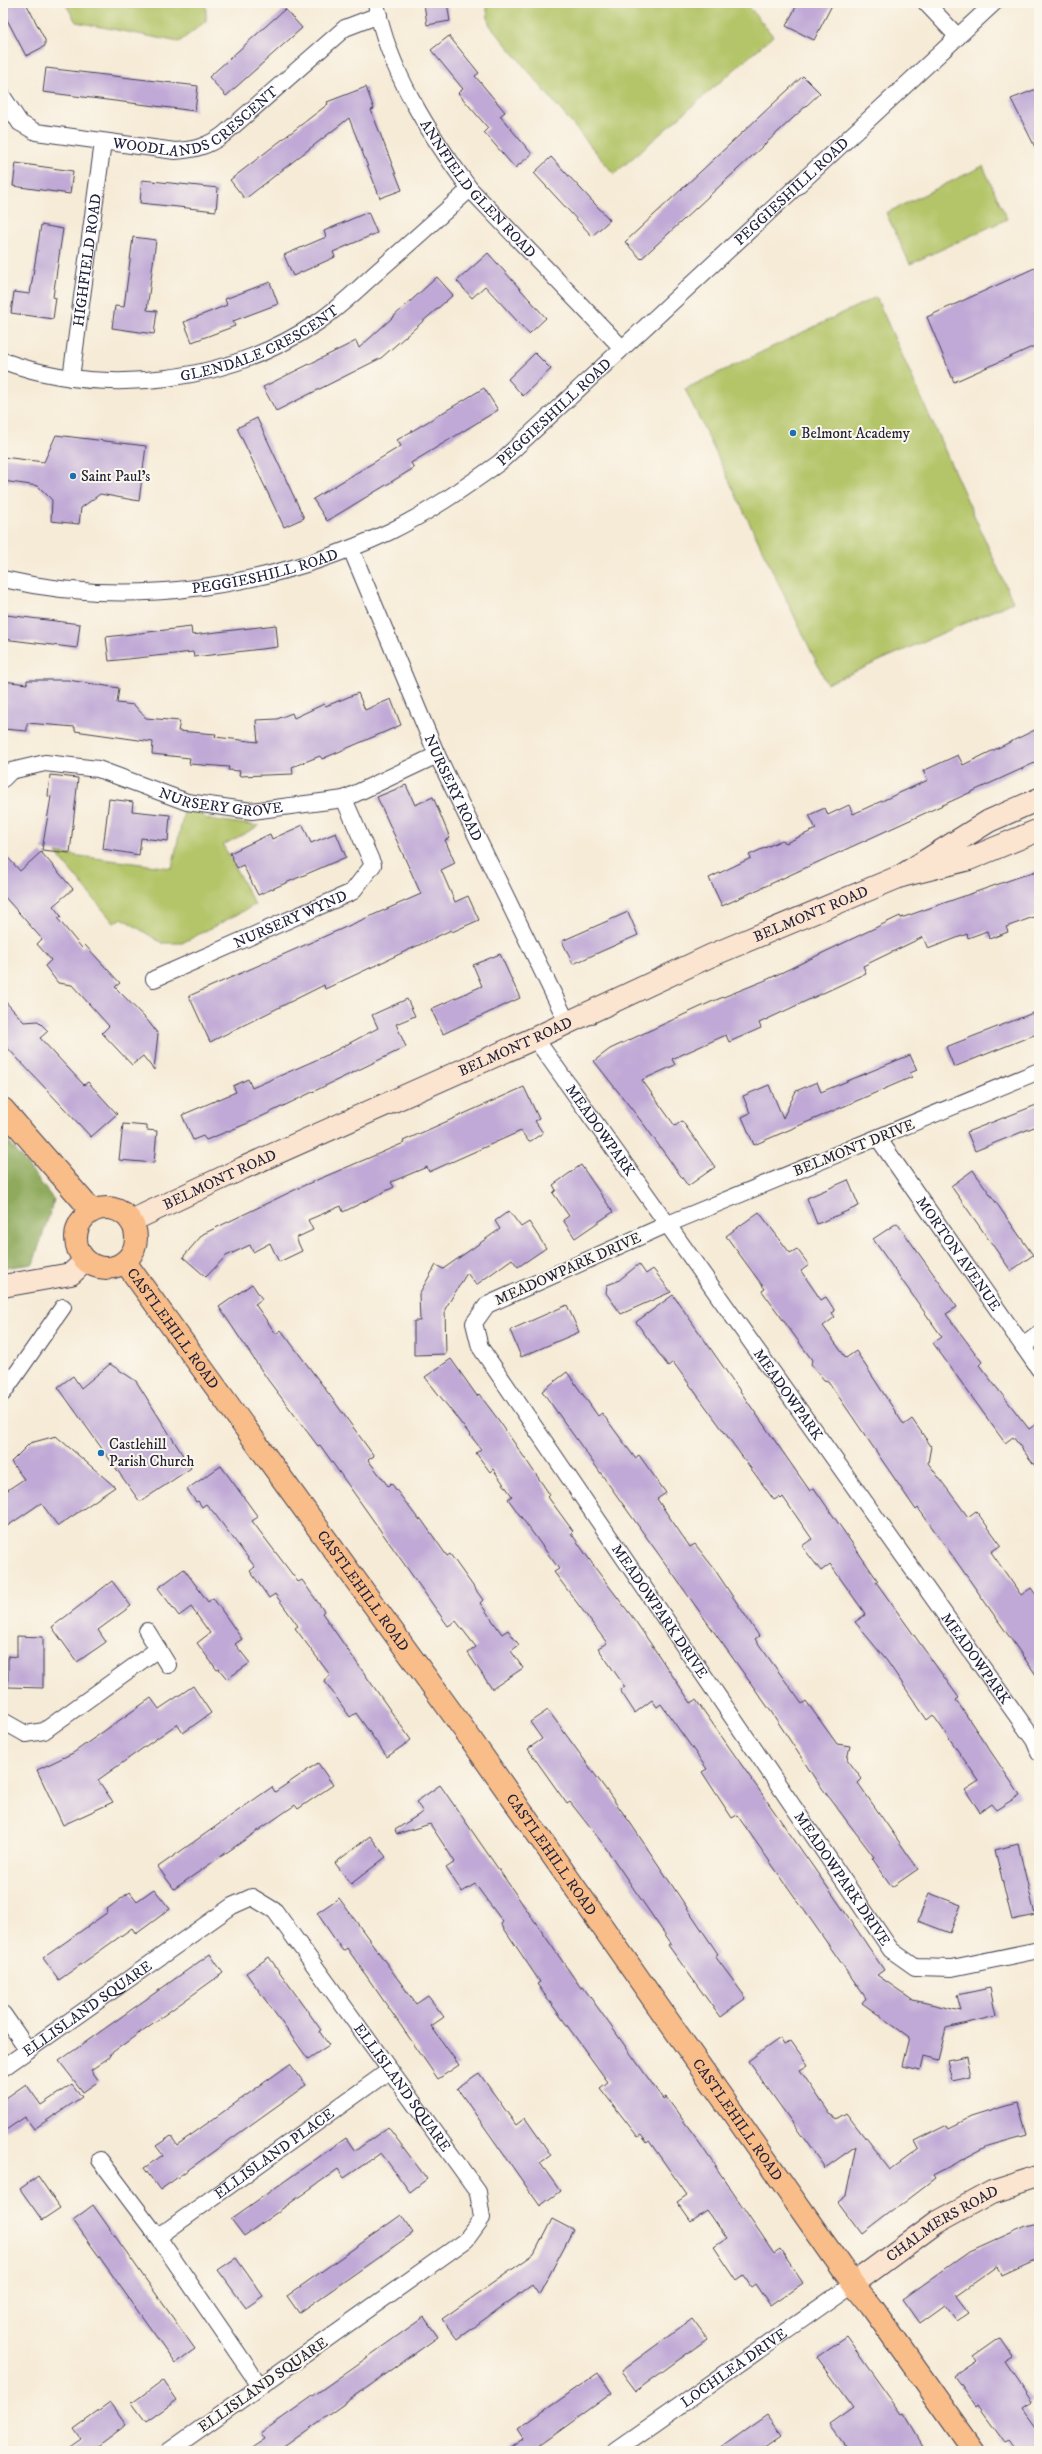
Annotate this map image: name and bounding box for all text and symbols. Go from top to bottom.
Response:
street label: WOODLANDS CRESCENT [111,81,282,161]
street label: ANNFIELD GLEN ROAD [416,116,540,262]
street label: PEGGIESHILL ROAD [730,133,853,249]
street label: HIGHFIELD ROAD [69,192,105,328]
street label: GLENDALE CRESCENT [179,300,343,385]
street label: PEGGIESHILL ROAD [493,354,615,470]
place label: Belmont Academy [801,424,911,443]
marker: Belmont Academy [788,428,798,438]
place label: Saint Paul's [81,467,150,486]
marker: Saint Paul's [68,471,78,481]
street label: PEGGIESHILL ROAD [191,544,340,598]
street label: NURSERY ROAD [420,732,487,844]
street label: NURSERY GROVE [156,783,284,820]
street label: BELMONT ROAD [750,881,871,946]
street label: NURSERY WYND [231,886,350,952]
street label: BELMONT ROAD [455,1012,575,1080]
street label: MEADOWPARK [562,1081,640,1180]
street label: BELMONT DRIVE [791,1115,918,1181]
street label: BELMONT ROAD [160,1145,279,1214]
street label: MORTON AVENUE [912,1193,1005,1315]
street label: MEADOWPARK DRIVE [492,1228,644,1310]
street label: CASTLEHILL ROAD [123,1264,223,1393]
street label: MEADOWPARK [749,1345,827,1444]
place label: Castlehill Parish Church [109,1435,195,1471]
marker: Castlehill Parish Church [96,1448,106,1458]
street label: CASTLEHILL ROAD [313,1526,414,1655]
street label: MEADOWPARK DRIVE [607,1540,713,1682]
street label: MEADOWPARK [937,1609,1015,1708]
street label: CASTLEHILL ROAD [502,1790,601,1919]
street label: MEADOWPARK DRIVE [790,1808,895,1950]
street label: ELLISLAND SQUARE [19,1956,156,2061]
street label: ELLISLAND SQUARE [350,2019,455,2156]
street label: CASTLEHILL ROAD [688,2055,787,2184]
street label: ELLISLAND PLACE [210,2104,338,2203]
street label: CHALMERS ROAD [882,2181,1000,2266]
street label: LOCHLEA DRIVE [677,2324,791,2412]
street label: ELLISLAND SQUARE [195,2333,332,2437]

